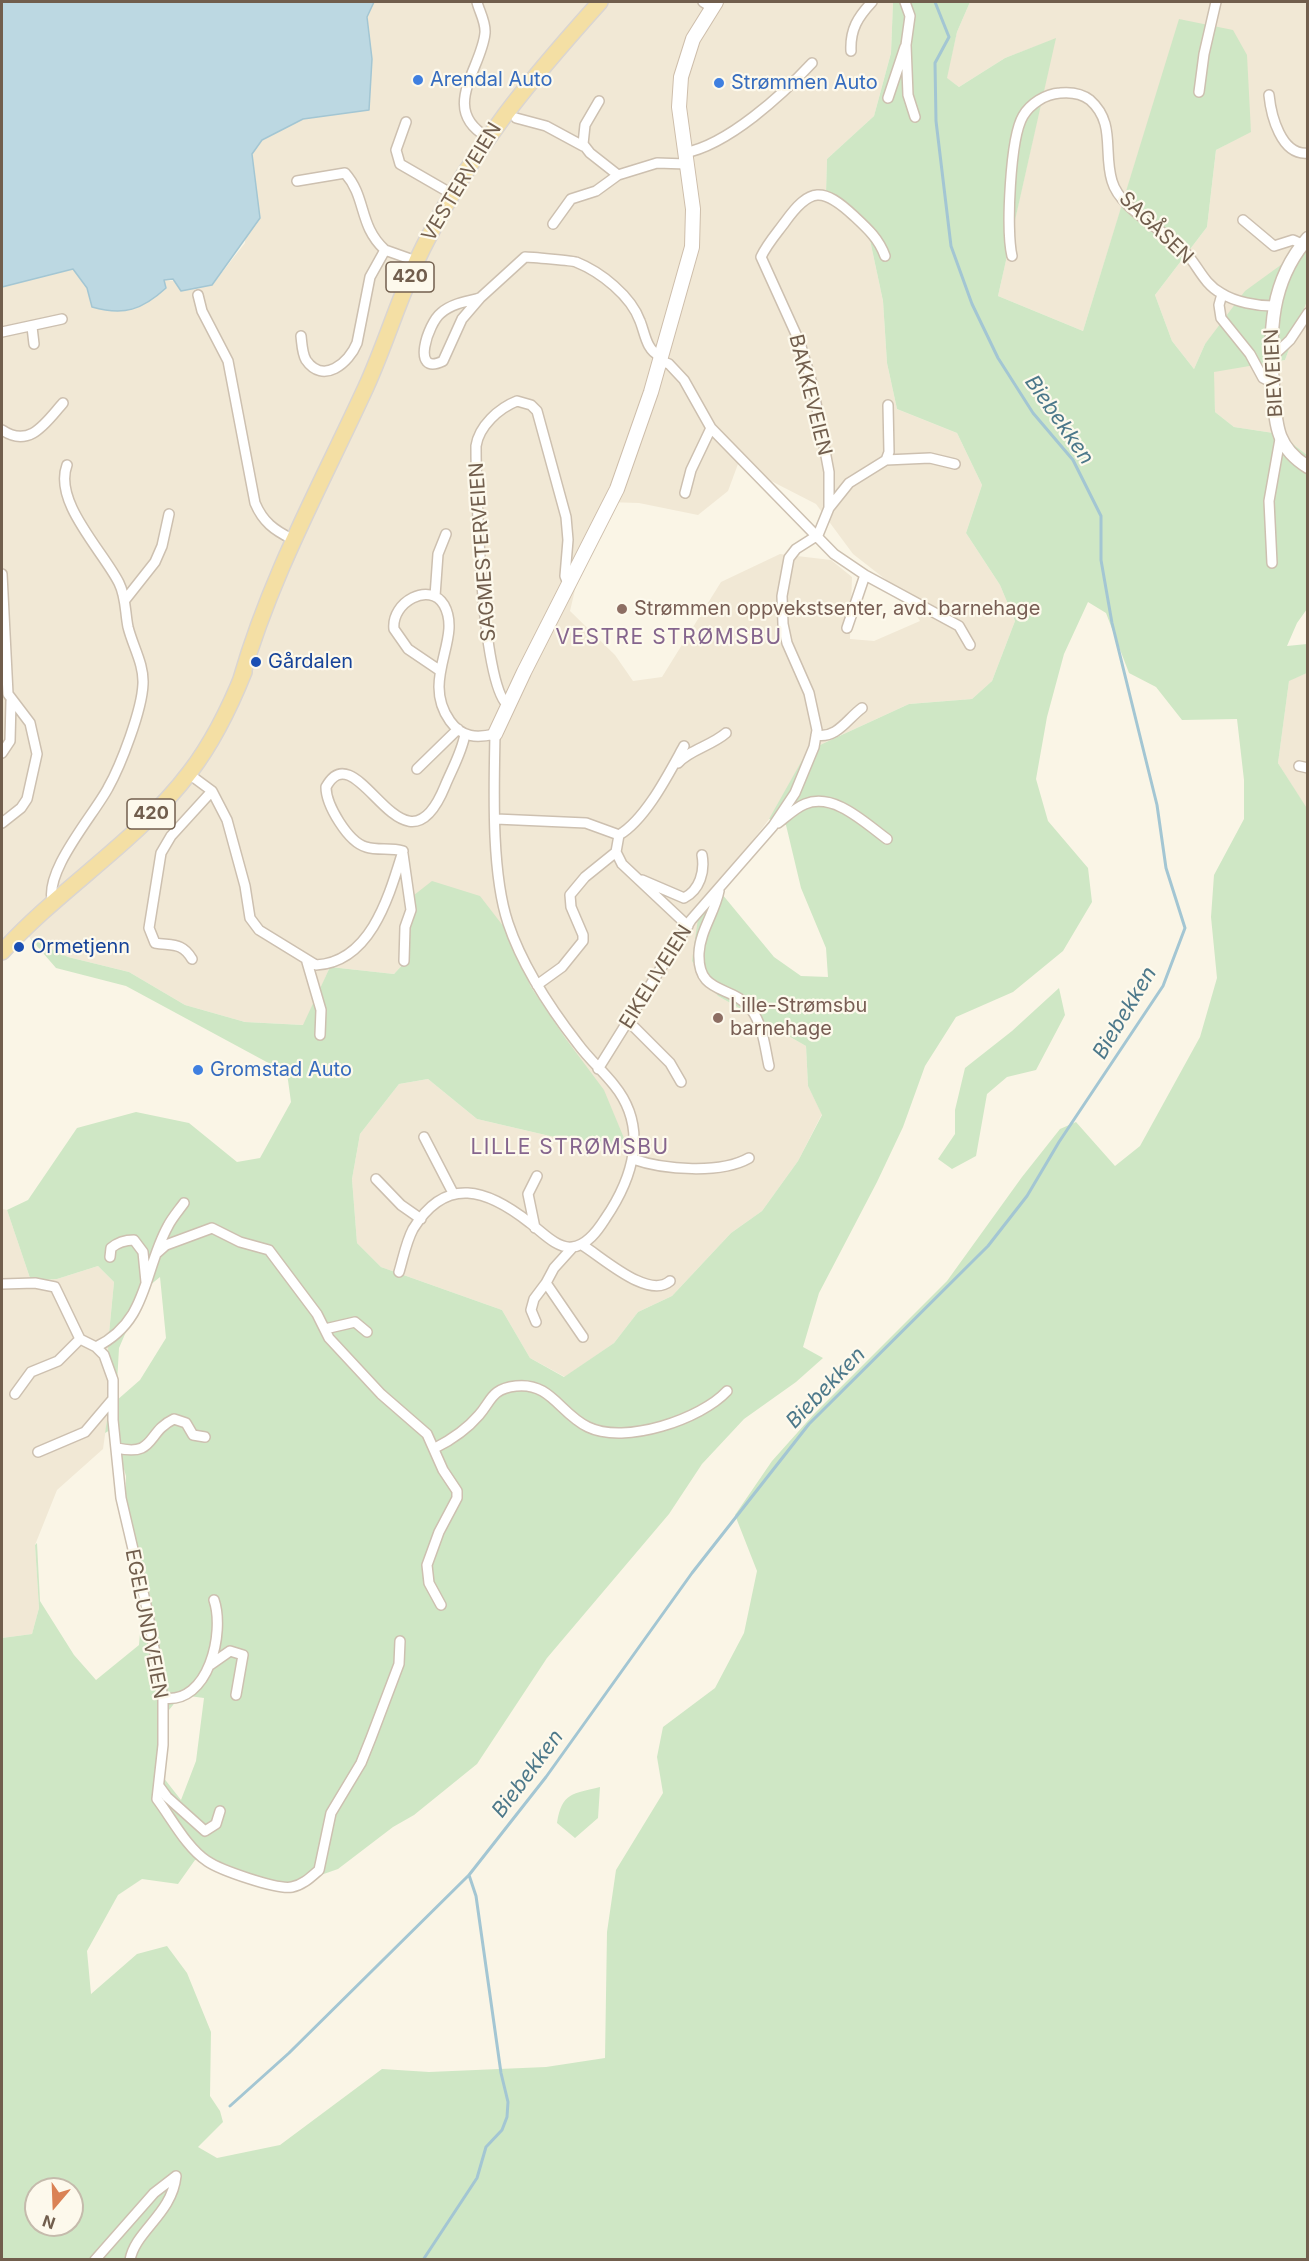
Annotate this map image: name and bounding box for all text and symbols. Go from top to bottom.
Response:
place label: Arendal Auto [430,68,552,92]
place label: Strømmen Auto [731,71,878,95]
marker: Arendal Auto [411,73,425,87]
marker: Strømmen Auto [712,76,726,90]
street label: VESTERVEIEN [417,118,507,246]
street label: SAGÅSEN [1114,187,1198,269]
road number: 420 [386,262,434,292]
street label: BIEVEIEN [1260,328,1288,418]
street label: BAKKEVEIEN [783,332,837,458]
water label: Biebekken [1019,371,1099,469]
street label: SAGMESTERVEIEN [465,462,501,642]
place label: Strømmen oppvekstsenter, avd. barnehage [634,597,1040,621]
marker: Strømmen oppvekstsenter, avd. barnehage [615,602,629,616]
district label: VESTRE STRØMSBU [555,625,783,651]
place label: Gårdalen [268,650,353,674]
marker: Gårdalen [249,655,263,669]
road number: 420 [127,799,175,829]
street label: EIKELIVEIEN [615,921,697,1033]
place label: Ormetjenn [31,935,130,959]
marker: Ormetjenn [12,940,26,954]
water label: Biebekken [1088,962,1162,1064]
place label: Lille-Strømsbu barnehage [730,994,867,1041]
marker: Lille-Strømsbu barnehage [711,1011,725,1025]
place label: Gromstad Auto [210,1058,352,1082]
marker: Gromstad Auto [191,1063,205,1077]
district label: LILLE STRØMSBU [470,1135,670,1161]
water label: Biebekken [781,1342,871,1434]
street label: EGELUNDVEIEN [120,1547,172,1701]
water label: Biebekken [487,1725,569,1823]
north arrow [24,2177,84,2237]
text: N [40,2211,58,2234]

